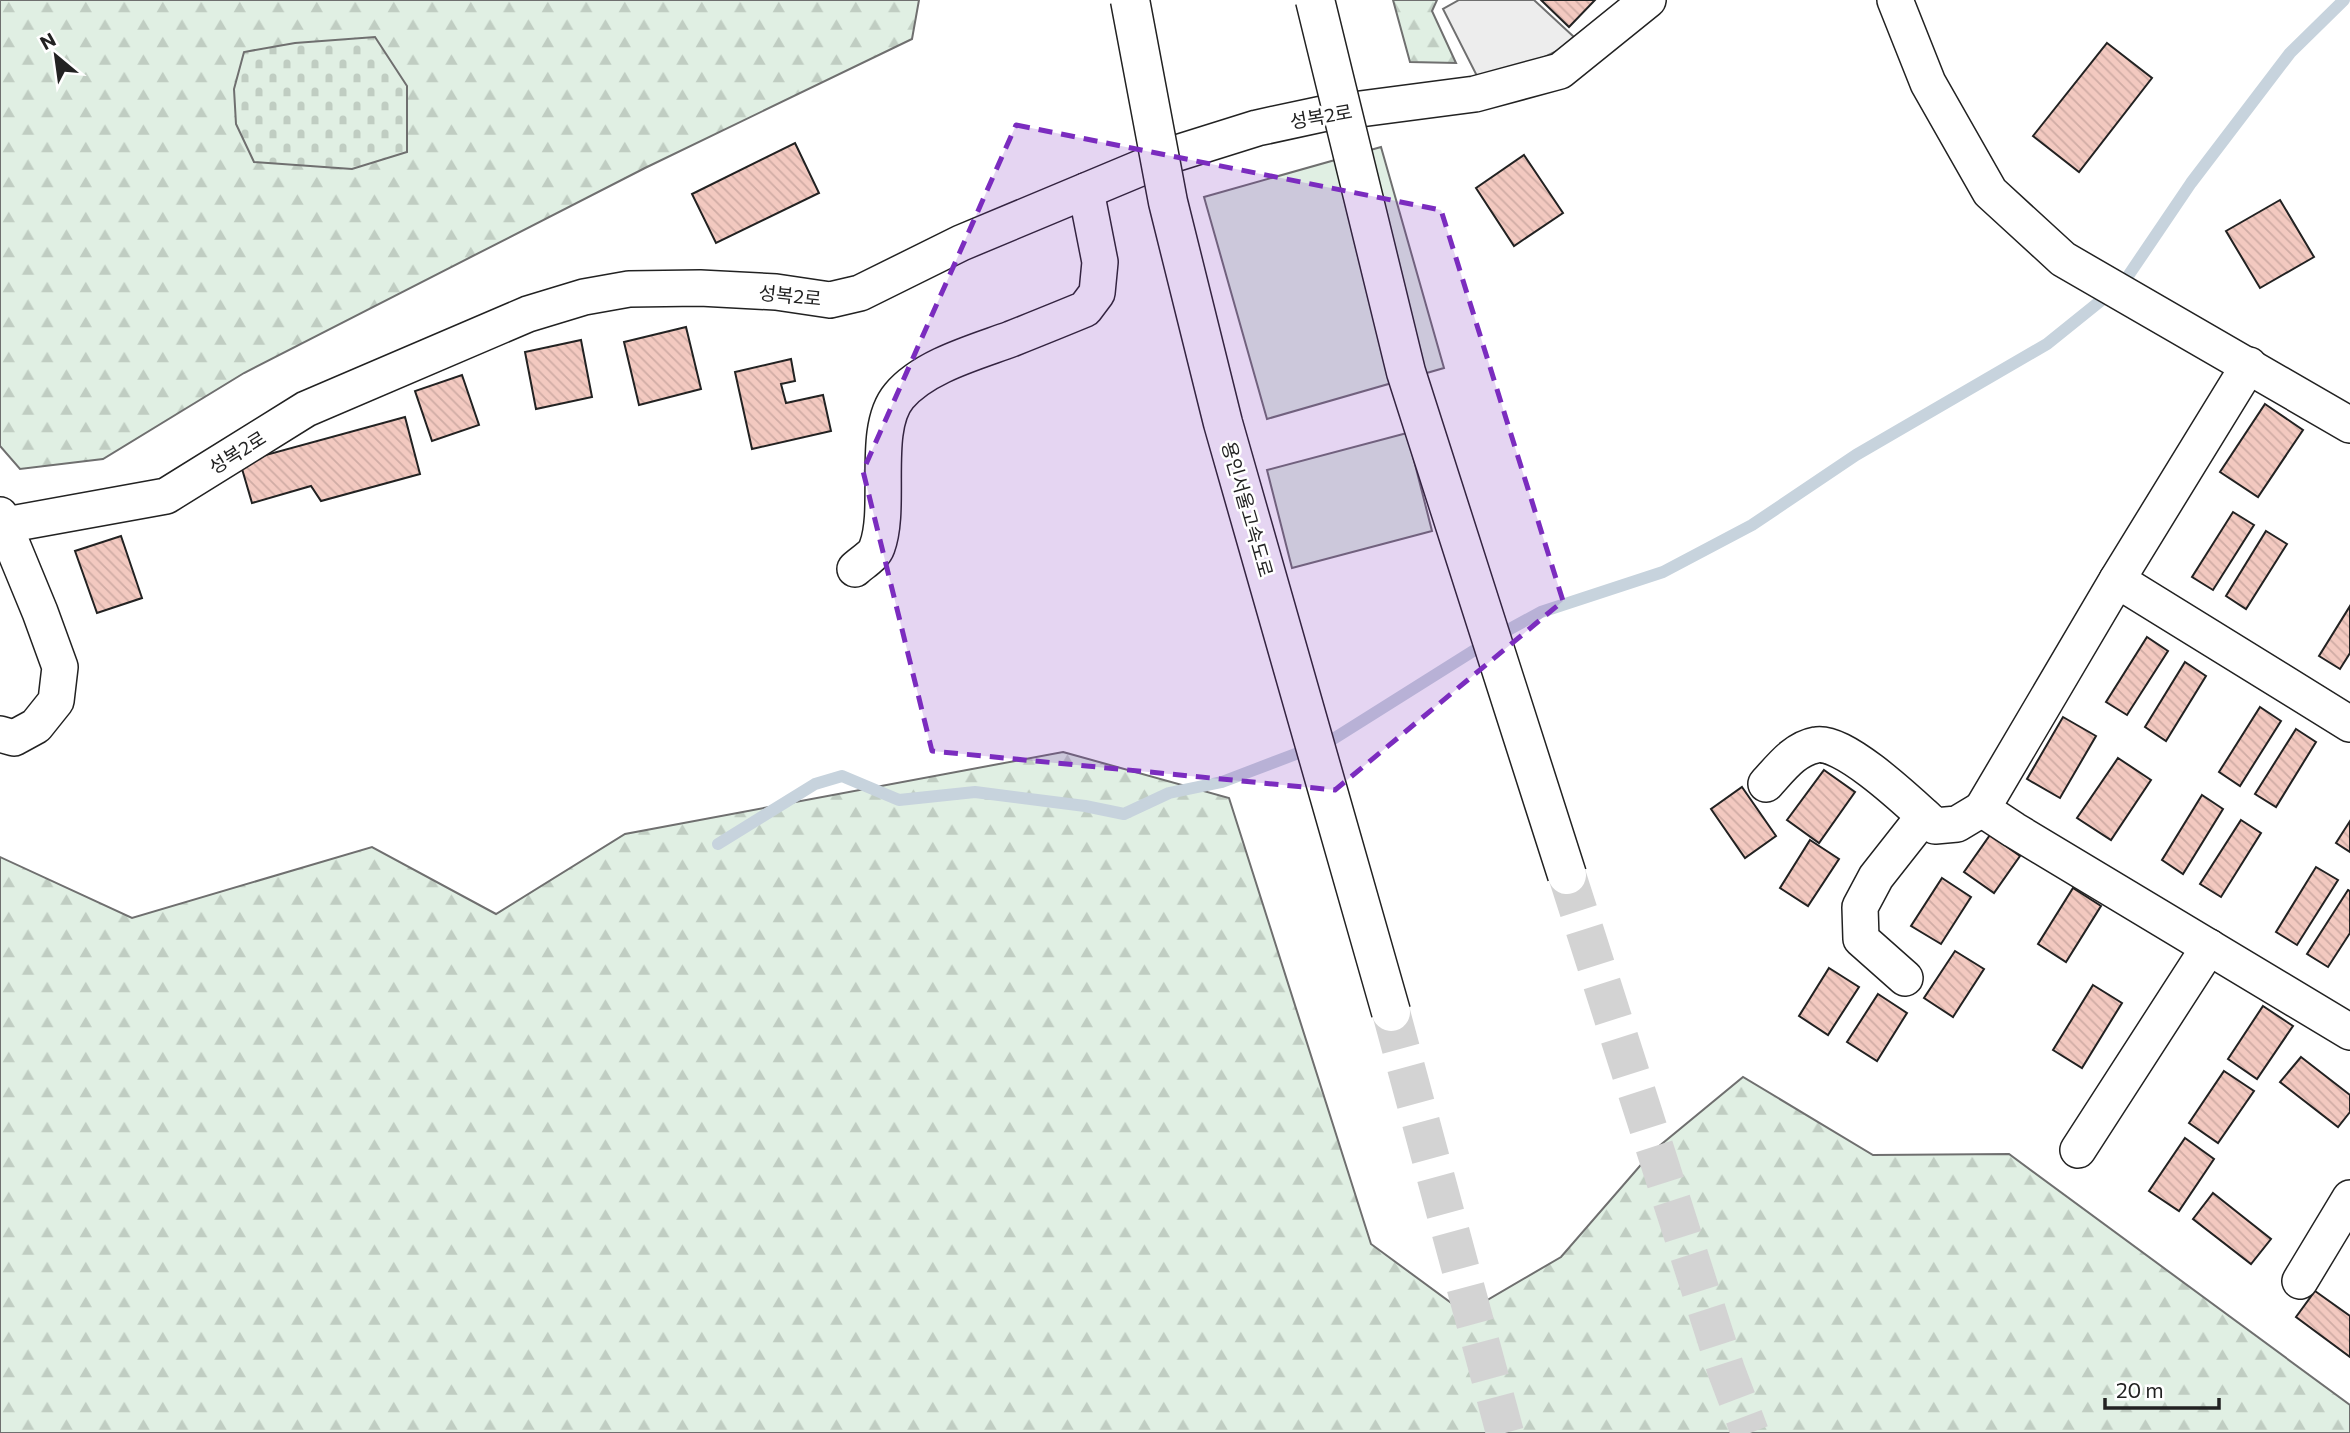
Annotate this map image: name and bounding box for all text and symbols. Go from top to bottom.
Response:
north arrow [21,21,91,91]
text: N [36,27,59,54]
street label: 성복2로 [1288,99,1354,133]
street label: 성복2로 [757,280,823,310]
street label: 성복2로 [204,426,270,478]
street label: 용인서울고속도로 [1218,439,1278,579]
scale bar [2105,1366,2219,1410]
text: 20 m [2116,1377,2164,1402]

